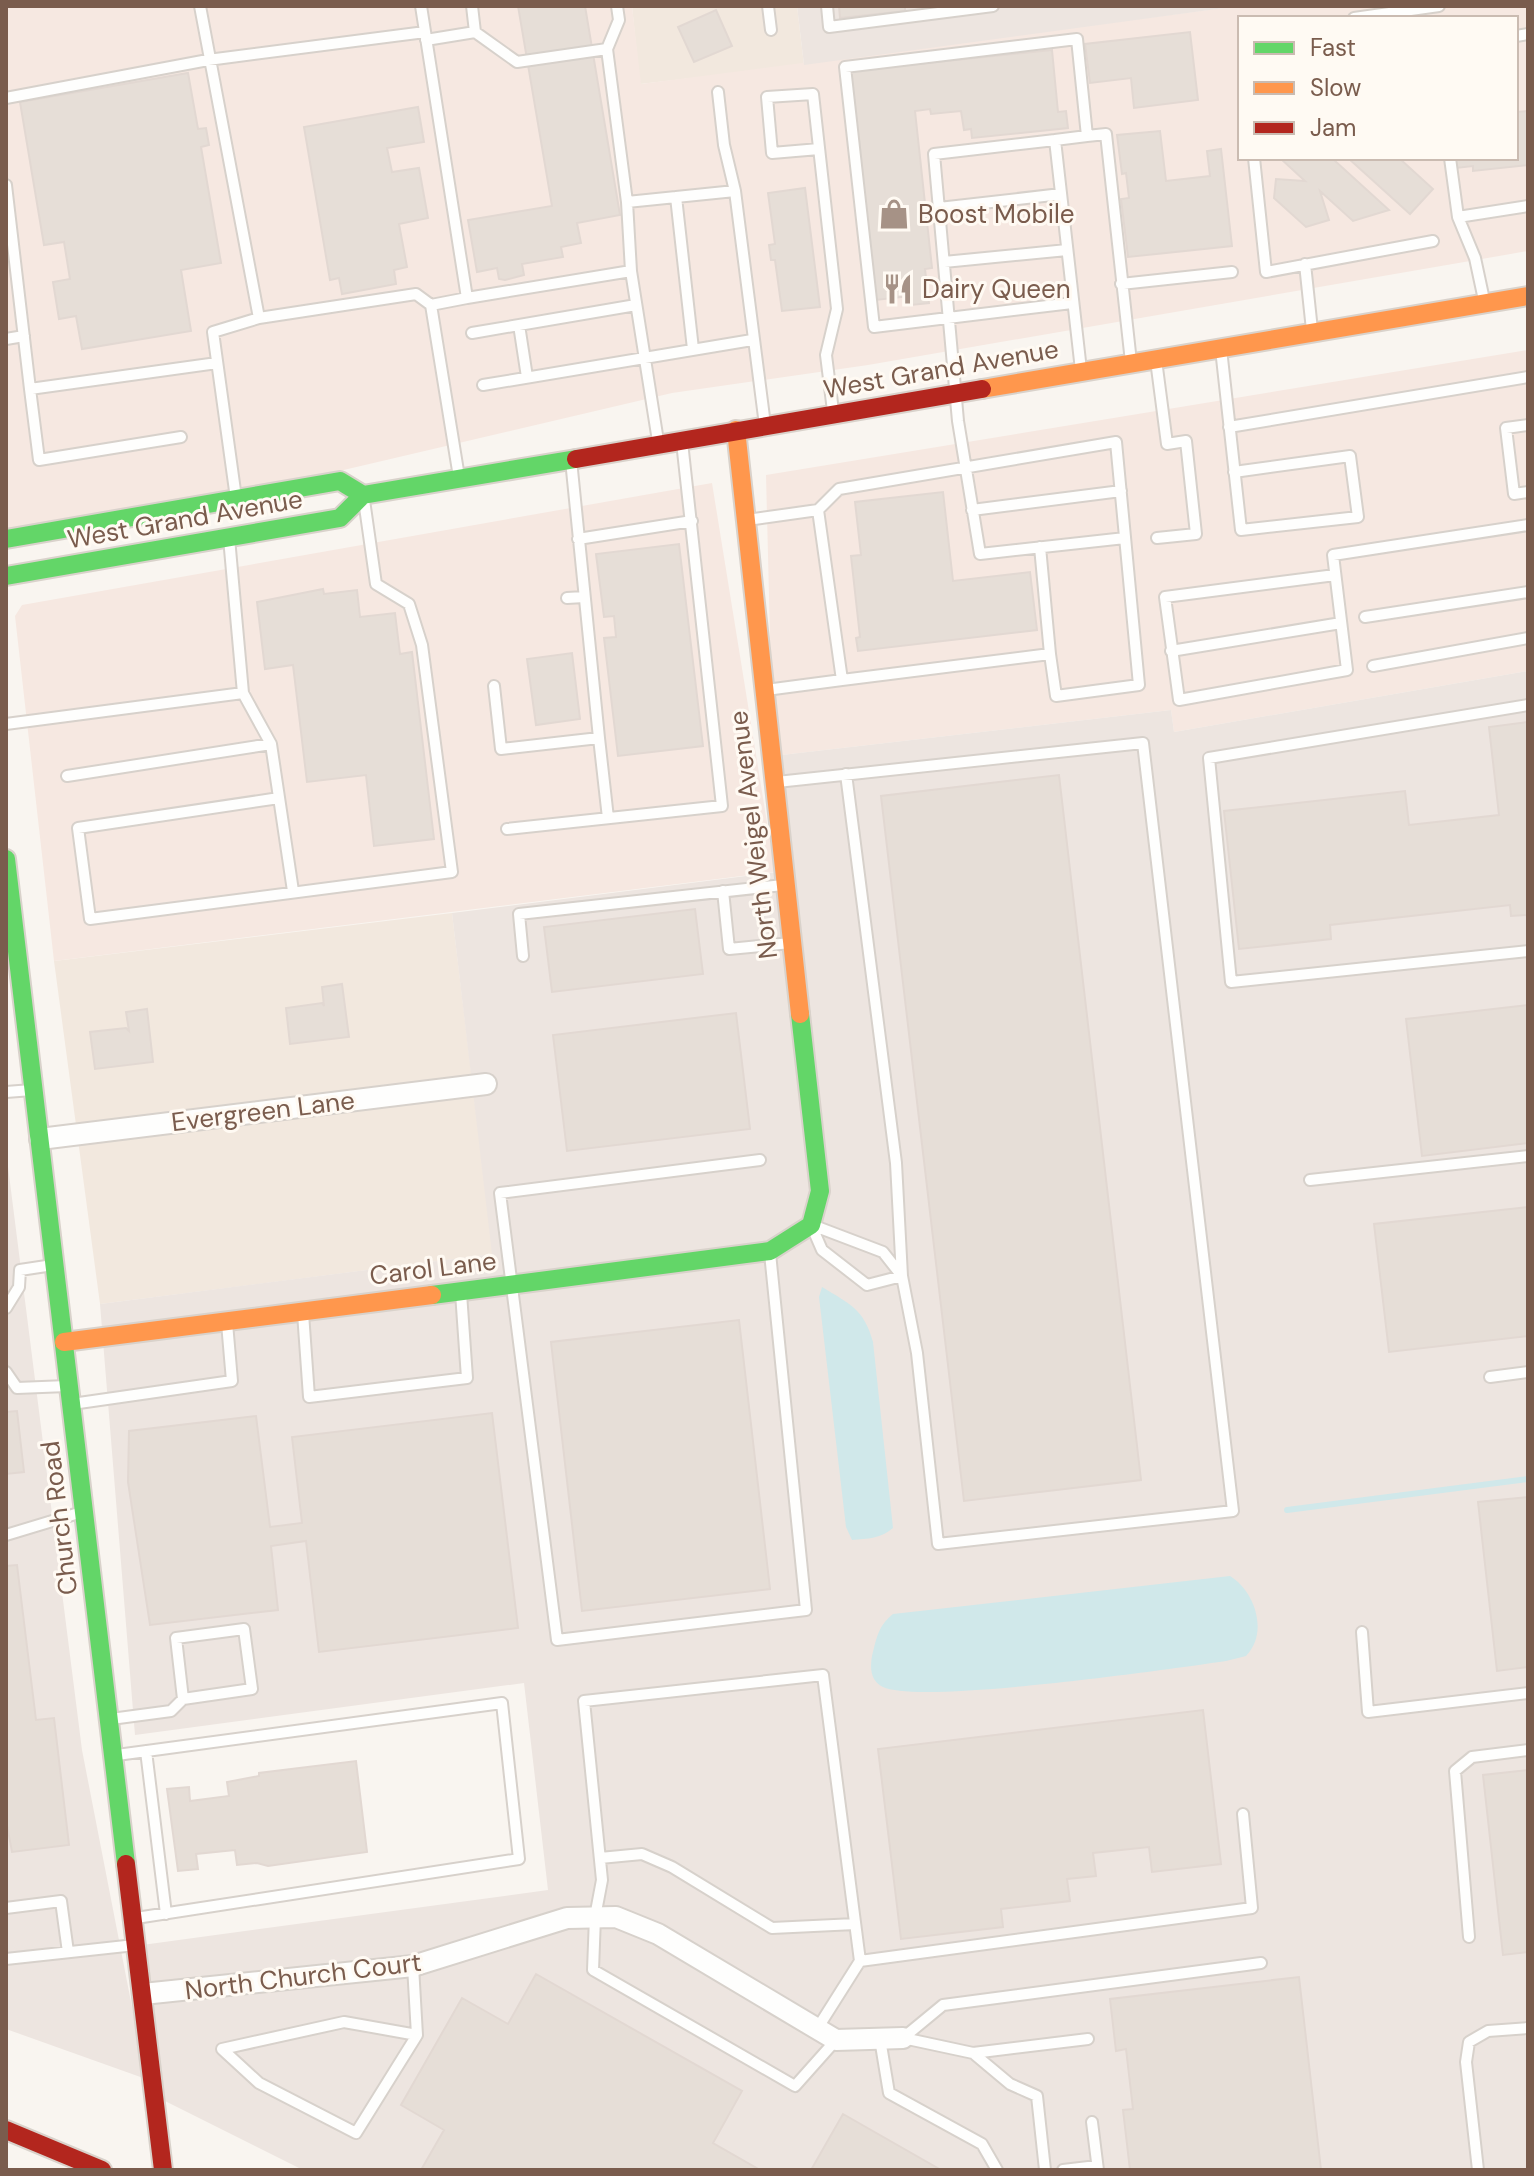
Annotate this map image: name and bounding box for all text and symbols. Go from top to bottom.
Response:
legend [1238,16,1518,160]
text: Fast [1310,32,1356,63]
text: Slow [1310,72,1361,103]
text: Jam [1310,112,1356,143]
shop icon: Boost Mobile [877,197,911,231]
place label: Boost Mobile [918,197,1074,231]
restaurant icon: Dairy Queen [881,272,915,306]
place label: Dairy Queen [922,272,1071,306]
street label: West Grand Avenue [821,332,1061,406]
street label: West Grand Avenue [65,482,305,556]
street label: North Weigel Avenue [721,709,785,961]
street label: Evergreen Lane [169,1083,357,1139]
street label: Carol Lane [368,1243,498,1293]
street label: Church Road [33,1439,85,1597]
street label: North Church Court [183,1945,423,2007]

